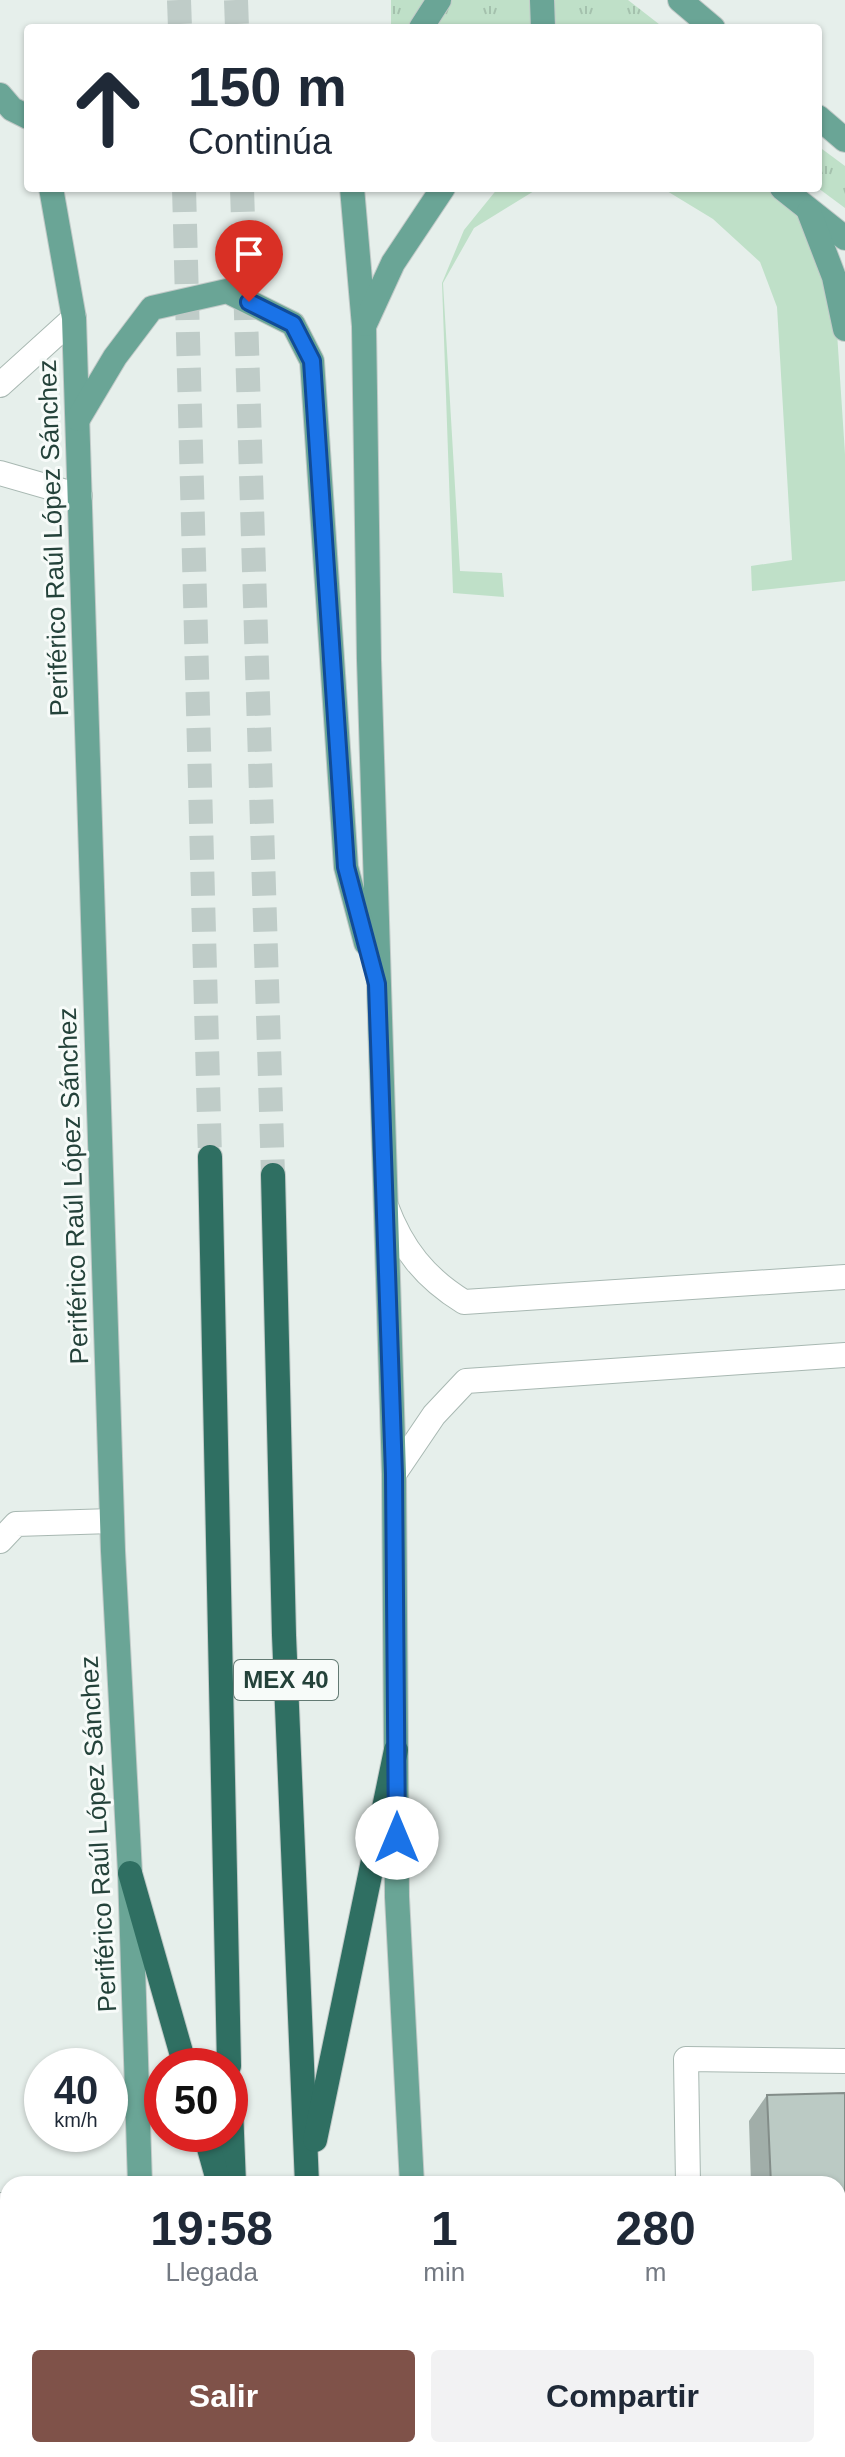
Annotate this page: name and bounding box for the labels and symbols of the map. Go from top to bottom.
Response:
pin [215,220,283,302]
street label: Periférico Raúl López Sánchez [32,359,74,717]
street label: Periférico Raúl López Sánchez [52,1007,94,1365]
street label: Periférico Raúl López Sánchez [74,1655,122,2013]
road number: MEX 40 [234,1660,338,1700]
position arrow [355,1796,439,1880]
speed limit sign: 50 [144,2048,248,2152]

